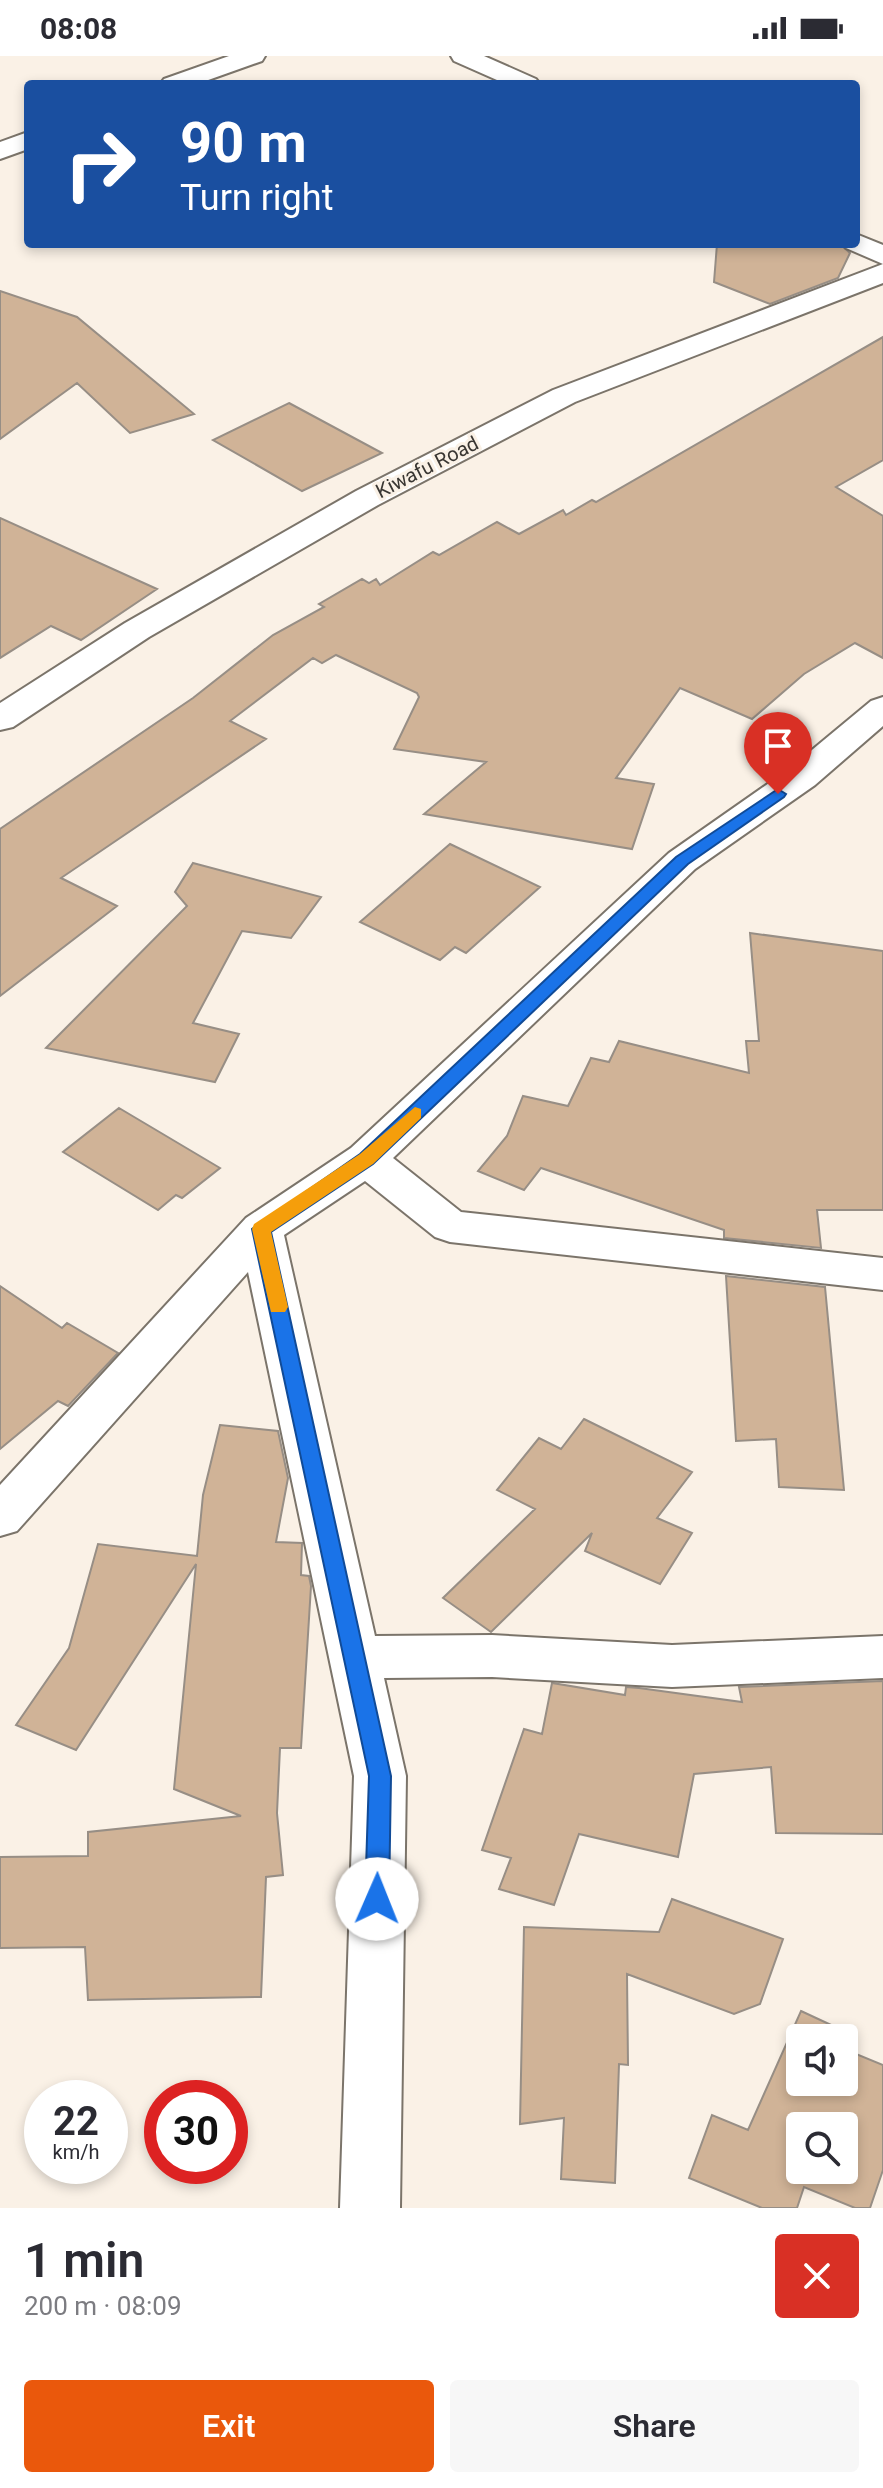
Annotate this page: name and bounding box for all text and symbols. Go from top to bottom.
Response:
text: 08:08 [40,11,117,46]
text: 90 m [180,110,307,176]
icon: right [48,112,152,216]
text: Turn right [180,177,333,219]
street label: Kiwafu Road [372,431,482,503]
pin [744,712,812,794]
icon: arrive [756,724,800,768]
position arrow [335,1857,419,1941]
map controls [786,2024,858,2184]
button: sound [786,2024,858,2096]
speed limit sign: 30 [144,2080,248,2184]
text: 22 [53,2098,99,2145]
button: search [786,2112,858,2184]
text: km/h [53,2140,99,2164]
text: 1 min [24,2232,144,2289]
button: close [775,2234,859,2318]
text: 200 m · 08:09 [24,2291,182,2321]
button: Exit [24,2380,434,2472]
button: Share [450,2380,859,2472]

